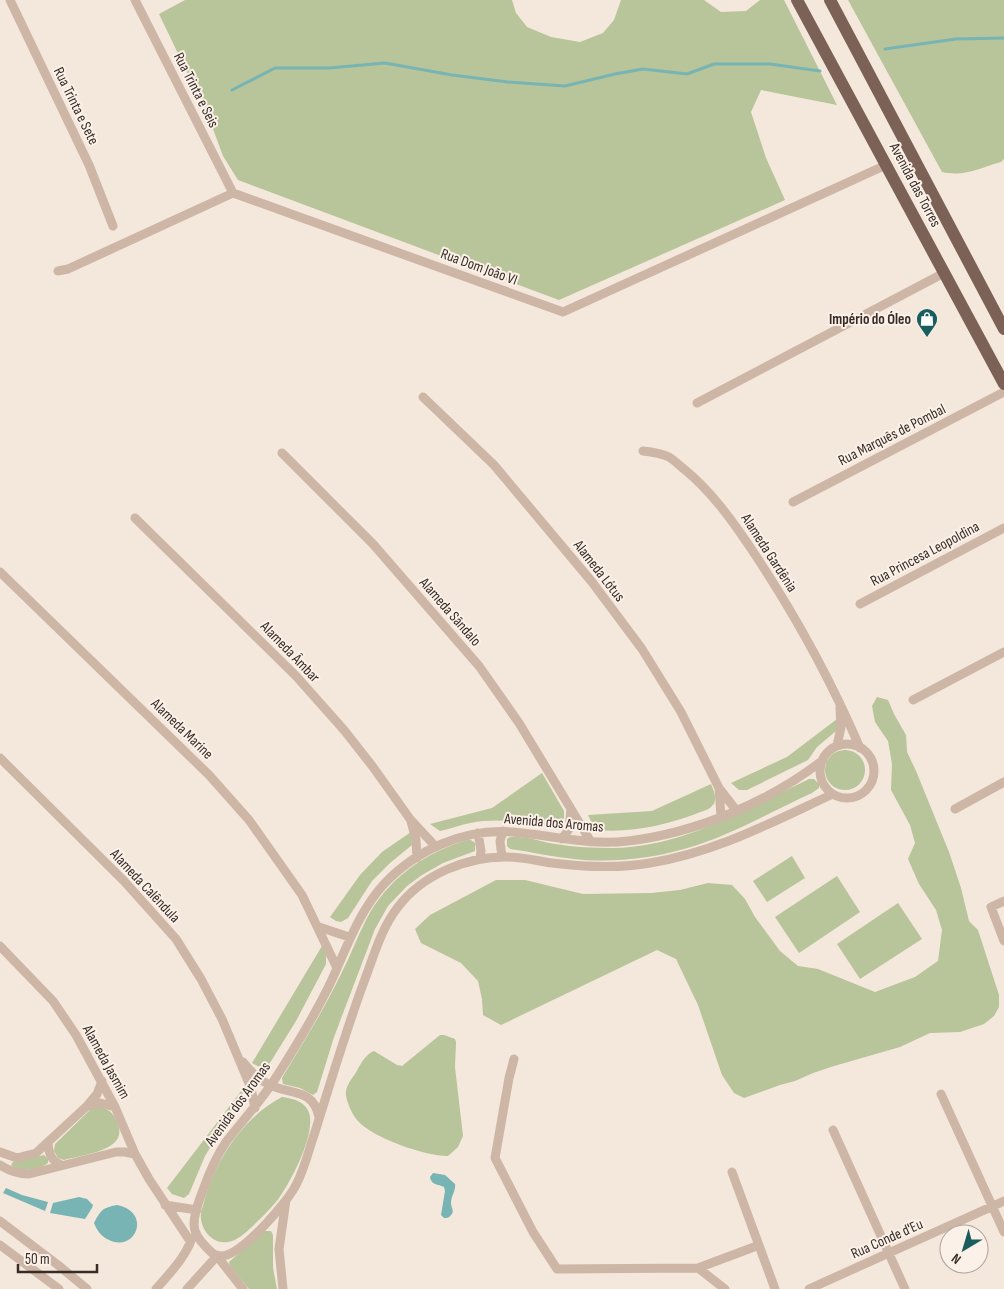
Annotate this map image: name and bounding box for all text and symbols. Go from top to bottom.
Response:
street label: Rua Trinta e Seis [169,49,223,131]
street label: Rua Trinta e Sete [49,64,103,148]
street label: Avenida das Torres [884,139,945,230]
street label: Rua Dom João VI [438,244,520,290]
shop icon: Império do Óleo [915,307,939,338]
place label: Império do Óleo [829,310,911,329]
street label: Rua Marquês de Pombal [835,400,949,470]
street label: Alameda Gardênia [736,509,802,596]
street label: Rua Princesa Leopoldina [867,517,983,591]
street label: Alameda Lótus [568,536,629,606]
street label: Alameda Sândalo [414,573,485,650]
street label: Alameda Âmbar [255,617,324,687]
street label: Alameda Marine [146,694,217,763]
street label: Avenida dos Aromas [503,809,604,837]
street label: Alameda Calêndula [105,844,184,927]
street label: Alameda Jasmim [77,1021,134,1102]
street label: Avenida dos Aromas [200,1058,275,1151]
street label: Rua Conde d'Eu [848,1215,926,1263]
north arrow [939,1224,989,1274]
scale bar [18,1242,96,1274]
text: 50 m [25,1250,50,1269]
text: N [948,1250,964,1268]

